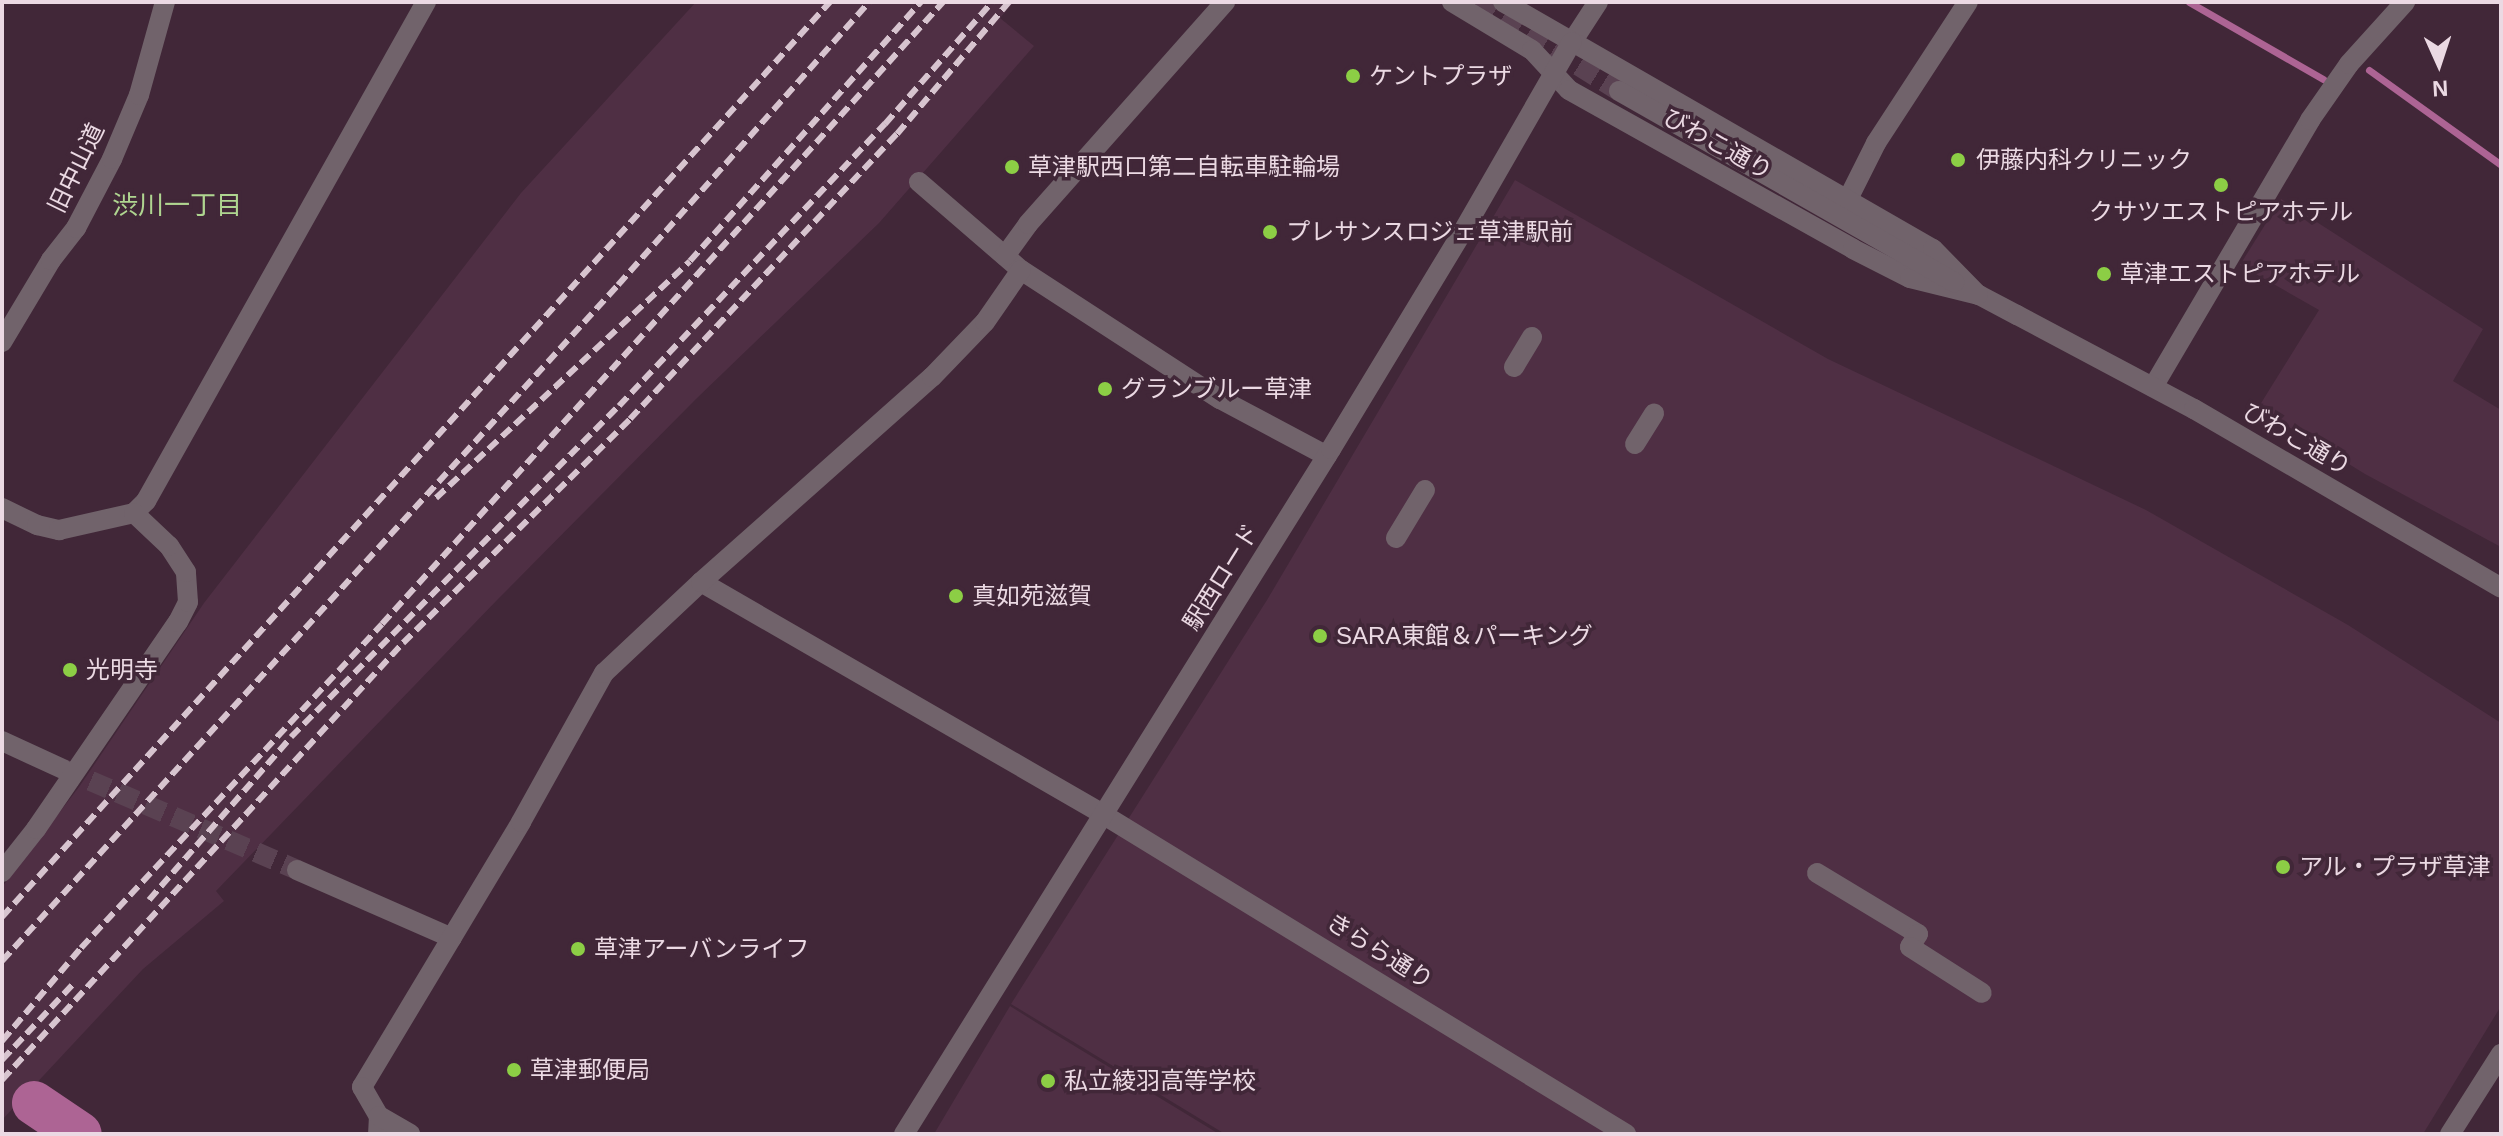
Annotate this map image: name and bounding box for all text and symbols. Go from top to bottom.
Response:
north arrow [2399,24,2479,104]
place label: ケントプラザ [1369,62,1513,90]
marker: ケントプラザ [1344,67,1362,85]
text: N [2432,76,2449,101]
street label: びわこ通り [1659,102,1777,186]
street label: 旧中山道 [42,119,110,217]
place label: 伊藤内科クリニック [1976,146,2192,174]
marker: 伊藤内科クリニック [1947,149,1969,171]
place label: 草津駅西口第二自転車駐輪場 [1028,153,1340,181]
marker: 草津駅西口第二自転車駐輪場 [1003,158,1021,176]
marker: クサツエストピアホテル [2212,176,2230,194]
district label: 渋川一丁目 [112,190,242,222]
place label: クサツエストピアホテル [2089,198,2353,226]
place label: プレサンスロジェ草津駅前 [1286,218,1574,246]
marker: プレサンスロジェ草津駅前 [1261,223,1279,241]
place label: 草津エストピアホテル [2120,260,2360,288]
marker: 草津エストピアホテル [2095,265,2113,283]
place label: グランブルー草津 [1121,375,1313,403]
marker: グランブルー草津 [1096,380,1114,398]
street label: びわこ通り [2238,397,2356,481]
street label: 駅西ロード [1177,518,1265,636]
place label: 真如苑滋賀 [972,582,1092,610]
marker: 真如苑滋賀 [947,587,965,605]
place label: SARA東館＆パーキング [1336,622,1593,650]
marker: SARA東館＆パーキング [1311,627,1329,645]
place label: 光明寺 [86,656,158,684]
marker: 光明寺 [61,661,79,679]
place label: アル・プラザ草津 [2299,853,2491,881]
marker: アル・プラザ草津 [2274,858,2292,876]
street label: きらら通り [1321,907,1439,995]
place label: 草津アーバンライフ [594,935,809,963]
marker: 草津アーバンライフ [569,940,587,958]
place label: 草津郵便局 [530,1056,650,1084]
marker: 草津郵便局 [505,1061,523,1079]
place label: 私立綾羽高等学校 [1064,1067,1256,1095]
marker: 私立綾羽高等学校 [1039,1072,1057,1090]

